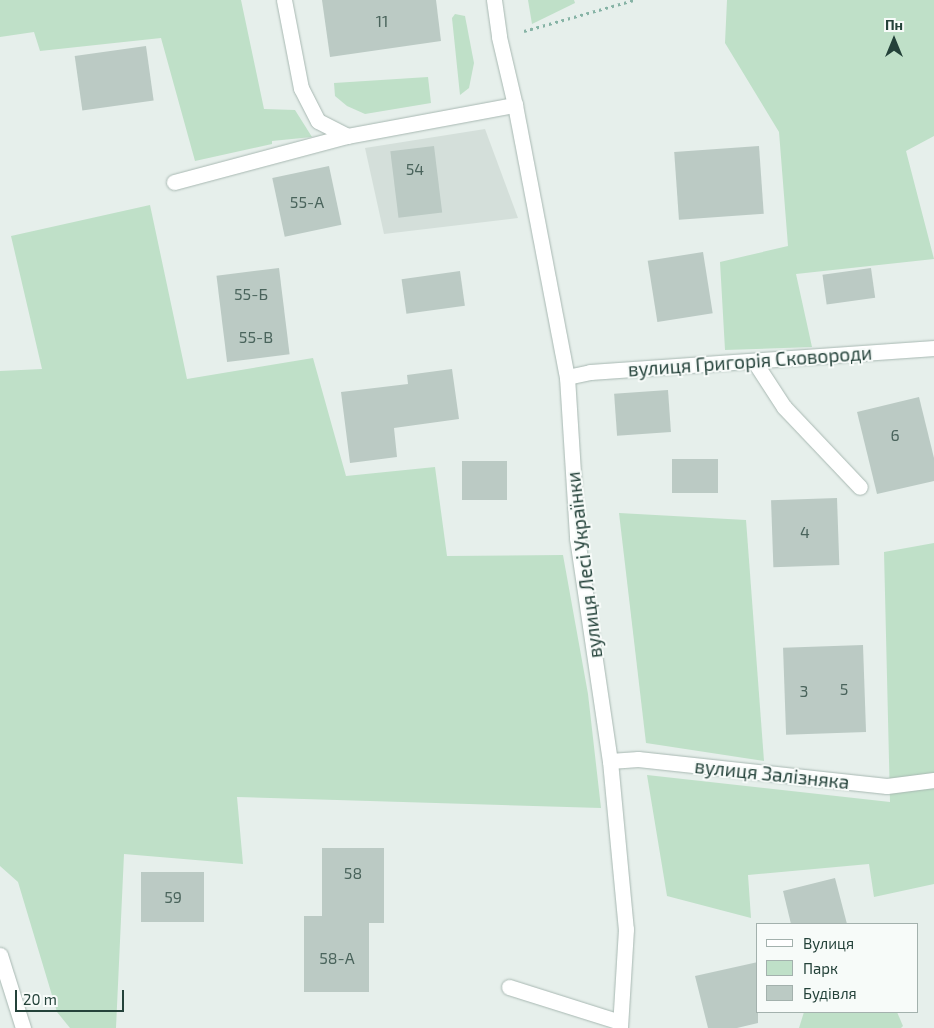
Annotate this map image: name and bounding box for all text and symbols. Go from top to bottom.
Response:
house number: 11 [376,11,388,31]
north arrow [869,15,919,65]
text: Пн [885,16,903,33]
house number: 54 [406,159,424,179]
house number: 55-А [290,192,324,212]
house number: 55-Б [234,284,268,304]
house number: 55-В [239,327,273,347]
street label: вулиця Григорія Сковороди [627,341,873,381]
house number: 6 [890,425,900,445]
street label: вулиця Лесі Українки [561,471,607,659]
house number: 4 [800,522,810,542]
house number: 5 [840,679,848,699]
house number: 3 [800,681,808,701]
street label: вулиця Залізняка [694,755,850,793]
house number: 58 [344,863,362,883]
house number: 59 [164,887,182,907]
legend [756,923,919,1013]
text: Вулиця [803,934,854,952]
house number: 58-А [319,948,355,968]
text: Парк [803,959,838,977]
scale bar [18,980,126,1012]
text: Будівля [803,984,857,1002]
text: 20 m [23,990,57,1008]

